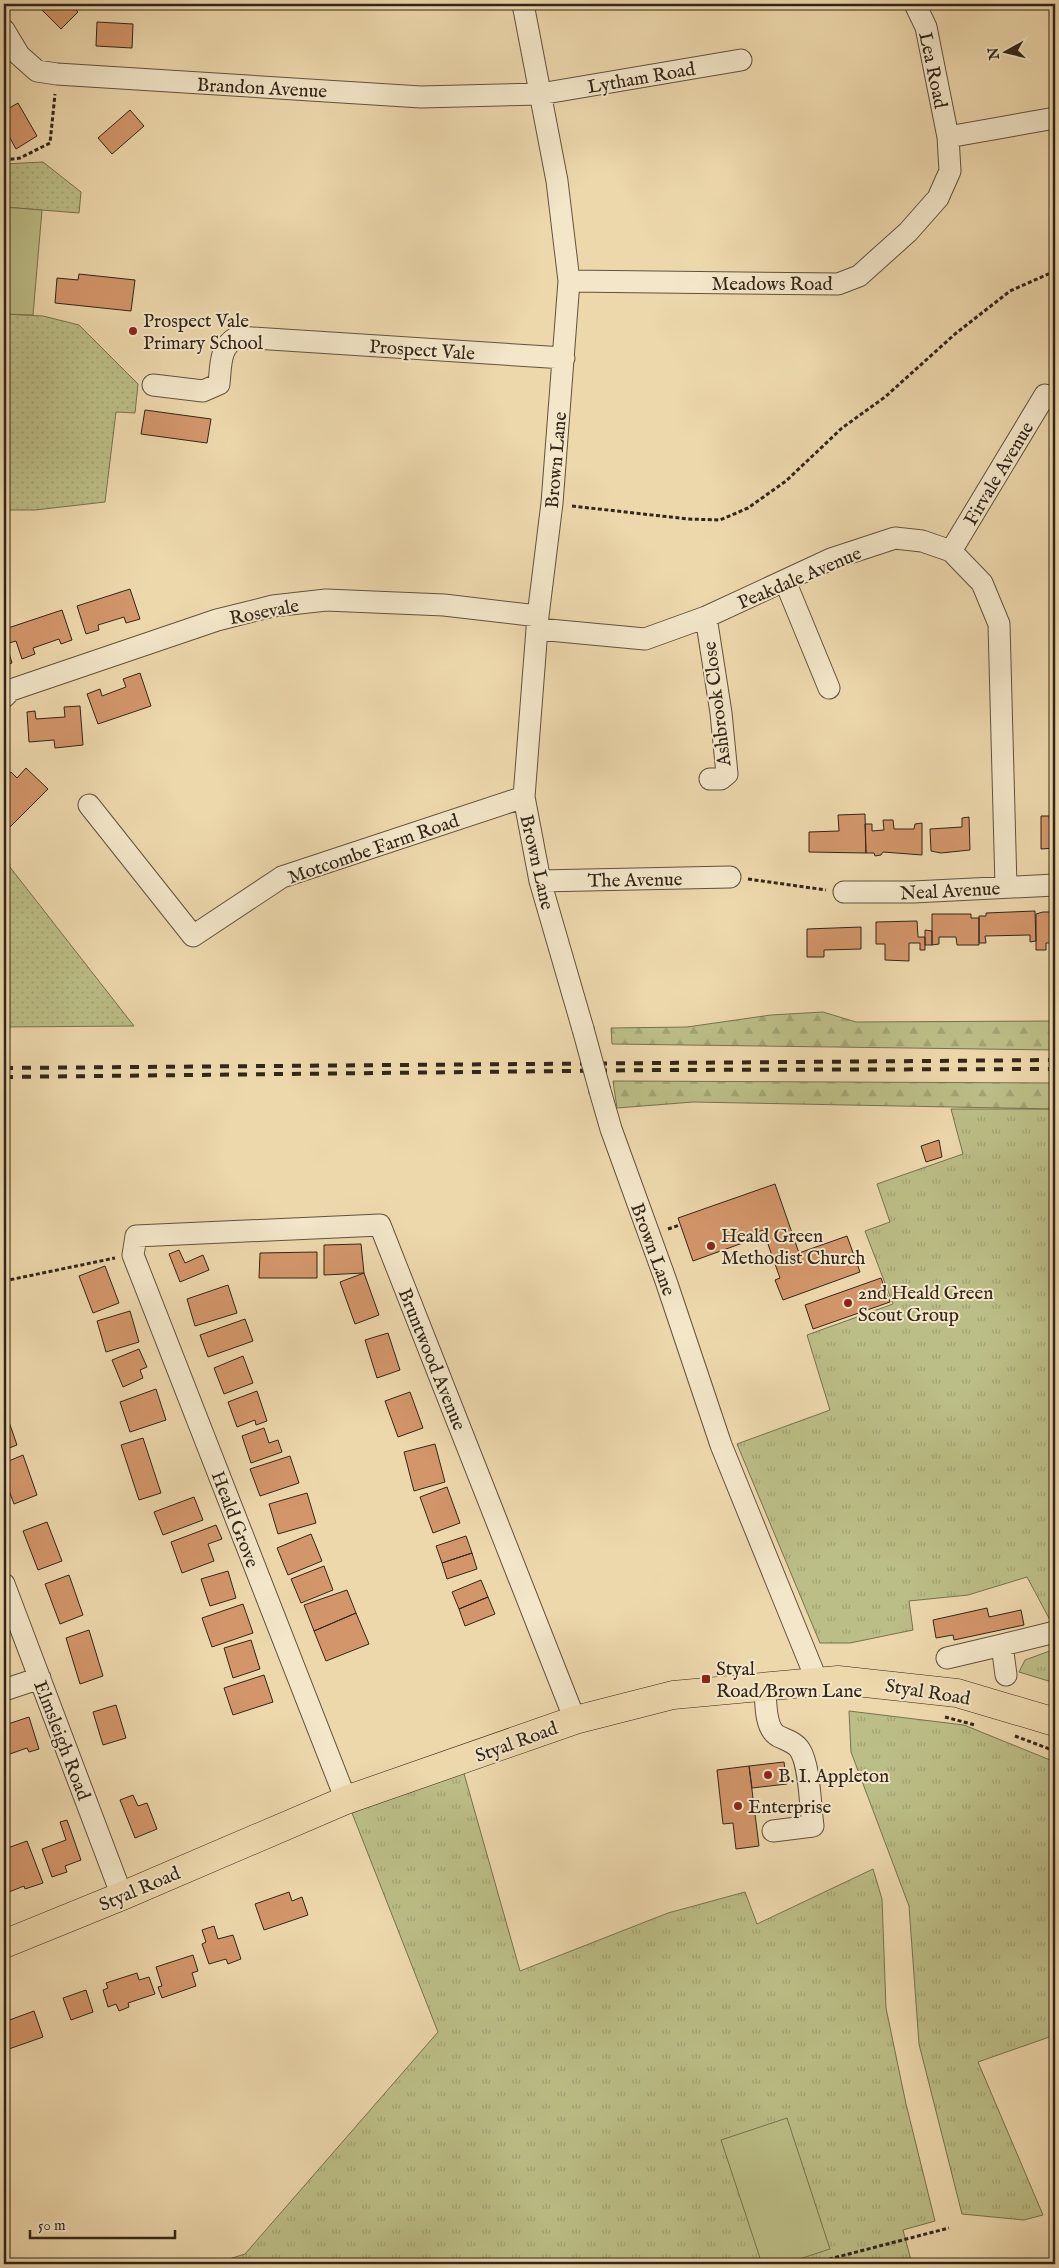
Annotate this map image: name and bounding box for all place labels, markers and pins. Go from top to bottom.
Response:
place label: Prospect Vale Primary School [143,310,264,356]
marker: Prospect Vale Primary School [127,325,139,337]
place label: Heald Green Methodist Church [721,1225,865,1271]
marker: Heald Green Methodist Church [705,1240,717,1252]
place label: 2nd Heald Green Scout Group [858,1282,993,1328]
marker: 2nd Heald Green Scout Group [842,1297,854,1309]
place label: Styal Road/Brown Lane [716,1658,863,1704]
marker: Styal Road/Brown Lane [700,1673,712,1685]
place label: B. I. Appleton [778,1765,889,1789]
marker: B. I. Appleton [762,1769,774,1781]
place label: Enterprise [748,1796,831,1820]
marker: Enterprise [732,1800,744,1812]

